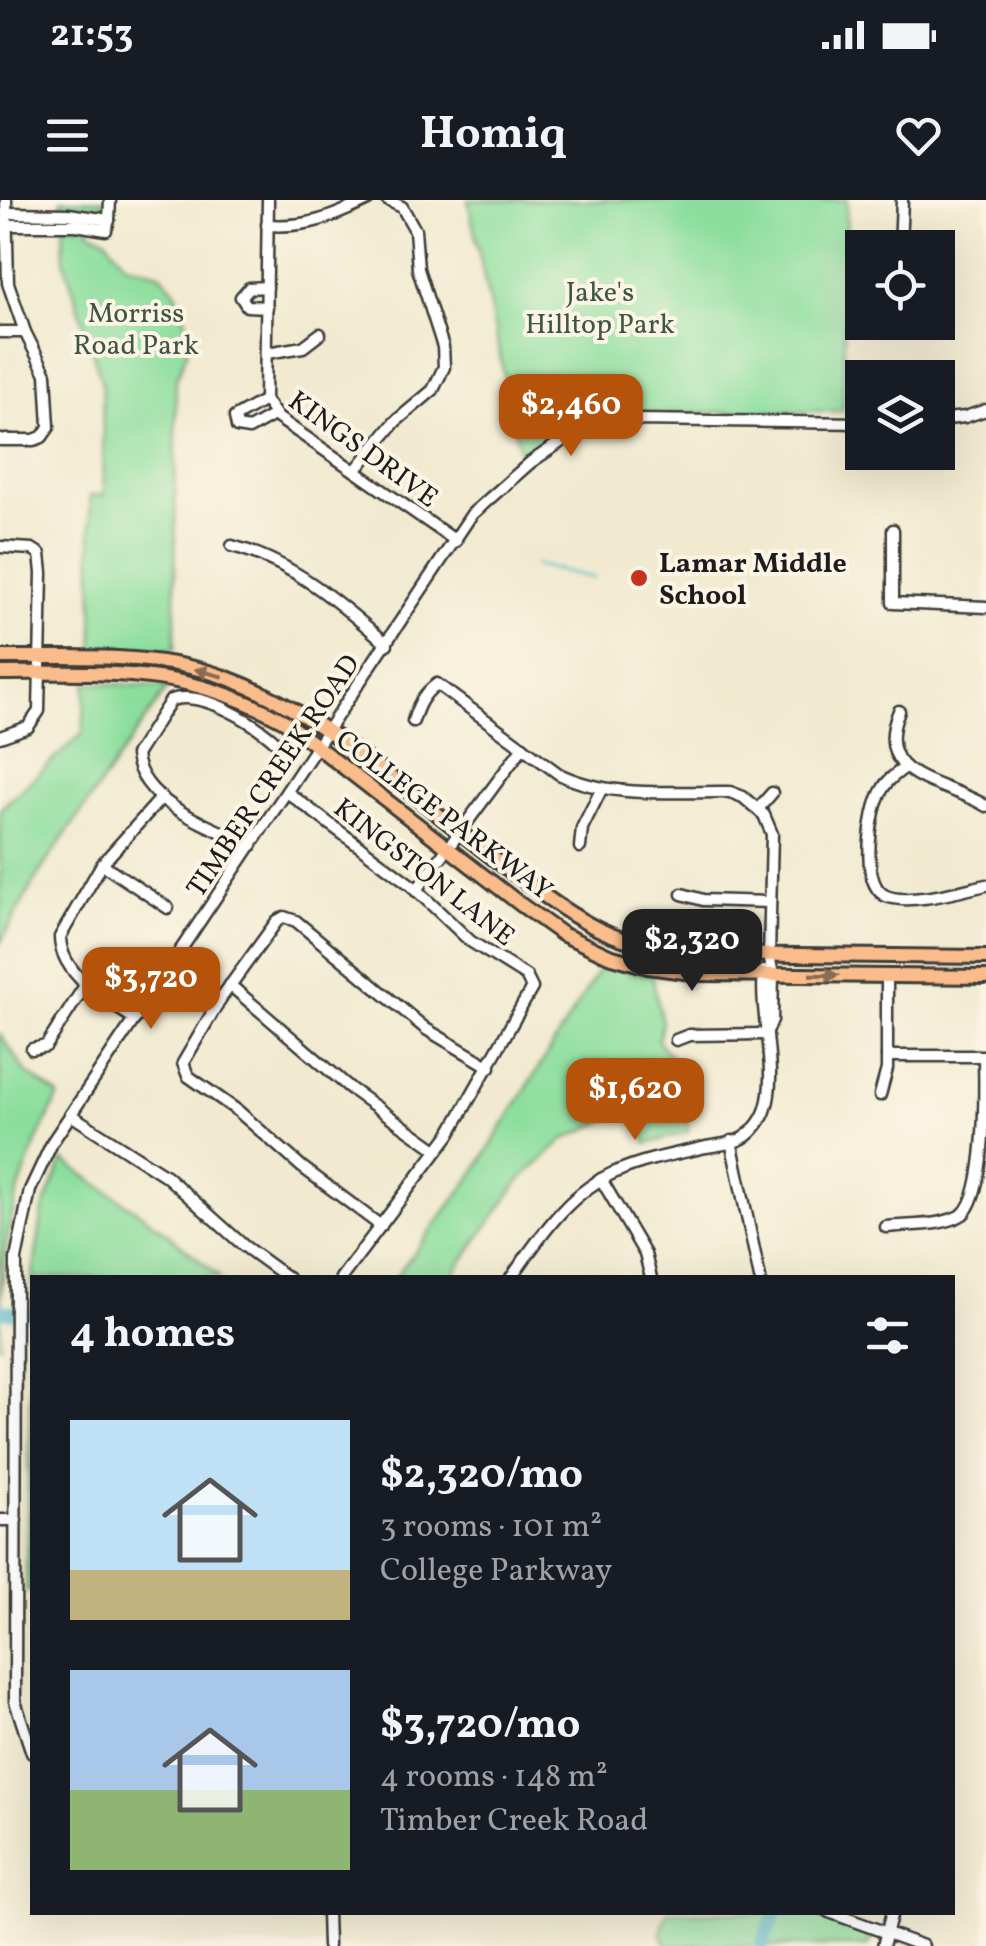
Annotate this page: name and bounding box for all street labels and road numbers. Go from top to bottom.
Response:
street label: KINGS DRIVE [280,382,445,518]
street label: TIMBER CREEK ROAD [178,647,370,906]
street label: COLLEGE PARKWAY [327,721,560,911]
street label: KINGSTON LANE [325,790,522,956]

